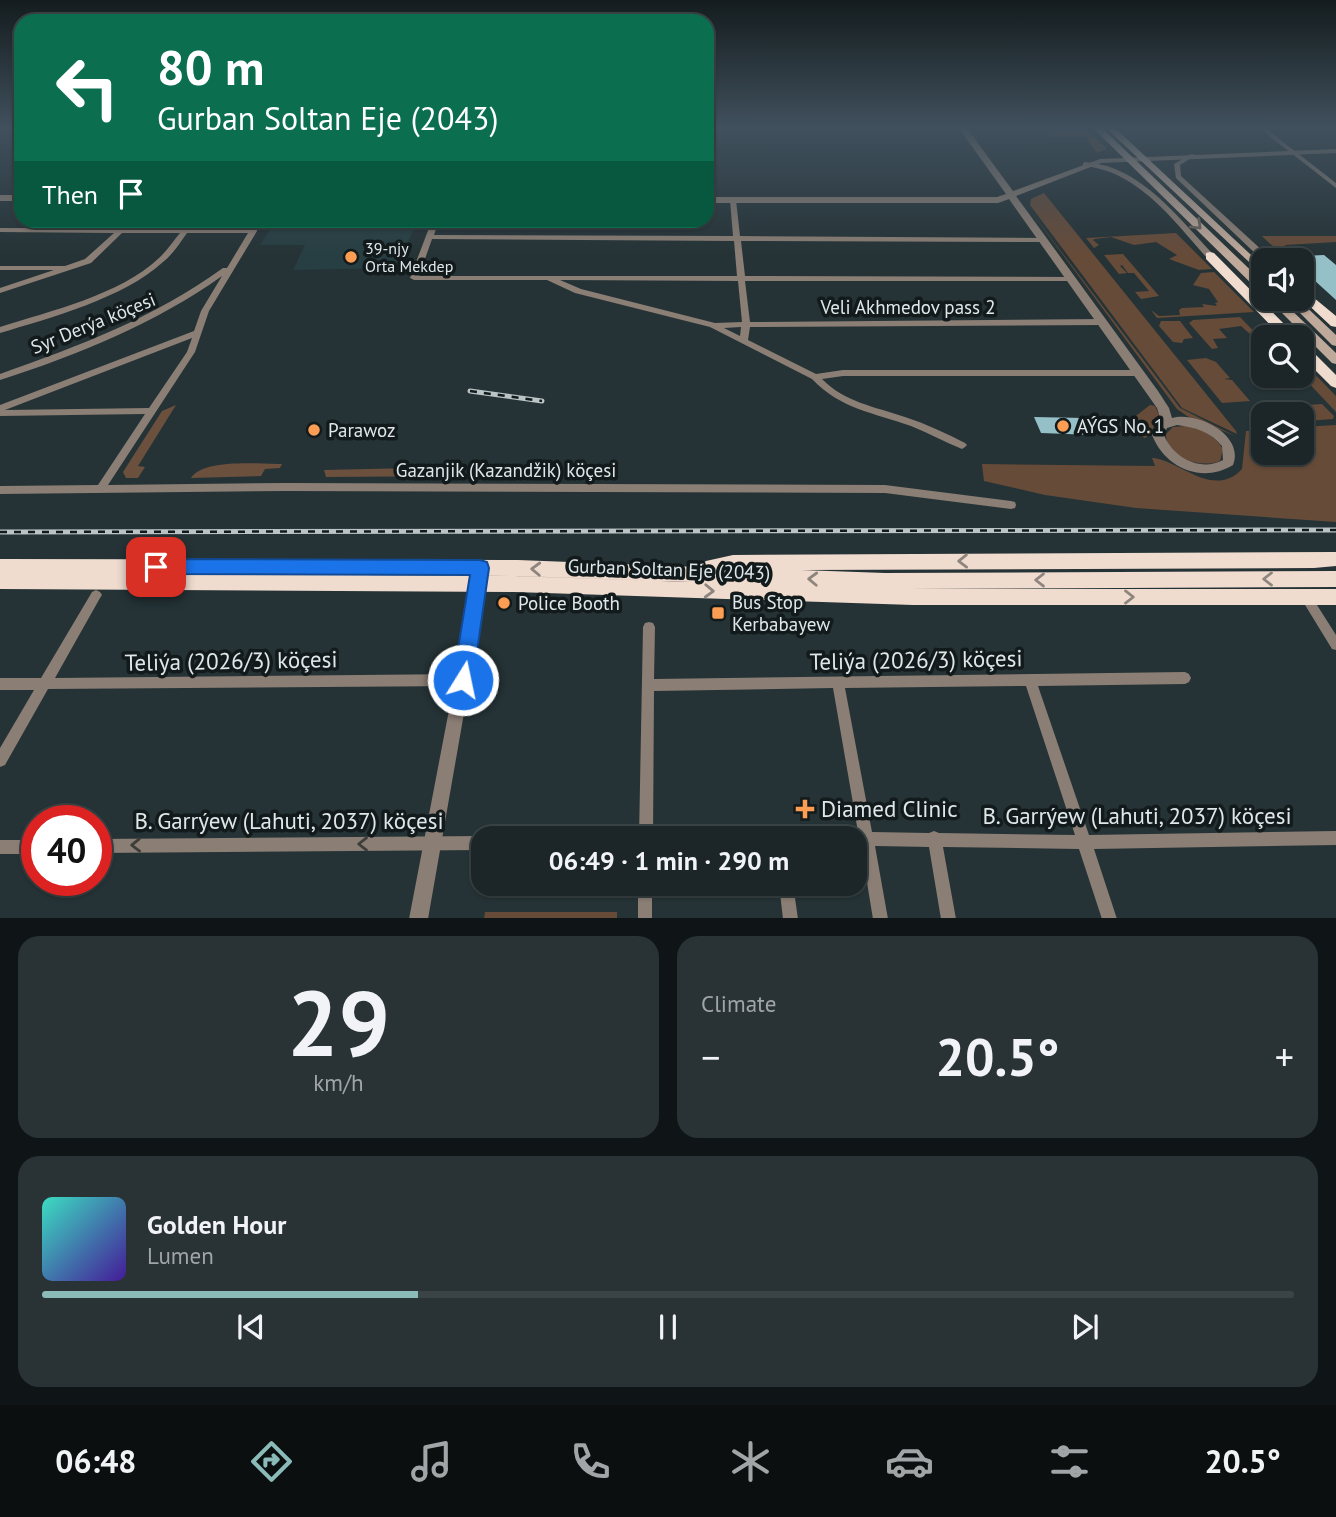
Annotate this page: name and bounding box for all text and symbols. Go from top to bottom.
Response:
text: 80 m [157,35,264,99]
icon: left [42,42,133,133]
text: Gurban Soltan Eje (2043) [157,97,498,139]
icon: arrive [112,175,150,213]
text: Then [42,178,98,211]
one-way arrow [1189,217,1202,230]
place label: 39-njy Orta Mekdep [365,238,453,276]
map controls [1251,248,1314,465]
button: sound [1251,248,1314,311]
marker: 39-njy Orta Mekdep [343,249,359,265]
street label: Syr Derýa köçesi [27,287,159,359]
street label: Veli Akhmedov pass 2 [820,295,996,319]
button: search [1251,325,1314,388]
button: layers [1251,402,1314,465]
place label: AÝGS No. 1 [1077,414,1164,438]
place label: Parawoz [328,418,395,442]
marker: AÝGS No. 1 [1055,418,1071,434]
marker: Parawoz [306,422,322,438]
street label: Gazanjik (Kazandžik) köçesi [396,458,616,482]
pin [126,537,186,597]
icon: arrive [137,548,175,586]
street label: Gurban Soltan Eje (2043) [567,553,771,585]
one-way arrow [957,553,967,569]
one-way arrow [531,561,542,576]
one-way arrow [807,571,818,586]
one-way arrow [1262,571,1273,587]
one-way arrow [1035,572,1045,588]
one-way arrow [704,584,715,599]
one-way arrow [1124,589,1134,605]
place label: Bus Stop Kerbabayew [732,590,830,636]
place label: Police Booth [518,591,620,615]
marker: Police Booth [496,595,512,611]
marker: Bus Stop Kerbabayew [710,605,726,621]
position arrow [426,643,500,717]
street label: Teliýa (2026/3) köçesi [809,643,1023,676]
street label: Teliýa (2026/3) köçesi [124,644,338,677]
place label: Diamed Clinic [821,794,958,823]
marker: Diamed Clinic [795,799,815,819]
street label: B. Garrýew (Lahuti, 2037) köçesi [982,801,1292,830]
speed limit sign: 40 [21,805,112,896]
street label: B. Garrýew (Lahuti, 2037) köçesi [134,806,444,835]
one-way arrow [358,836,369,851]
one-way arrow [130,837,141,853]
text: 06:49 · 1 min · 290 m [549,844,789,877]
text: 29 [287,963,390,1081]
text: Climate [701,989,776,1018]
text: 20.5° [936,1023,1059,1090]
text: − [701,1032,720,1081]
text: + [1275,1032,1294,1081]
text: km/h [313,1068,364,1097]
text: Golden Hour [147,1208,286,1241]
text: Lumen [147,1241,214,1270]
icon: previous [232,1308,270,1346]
icon: pause [649,1308,687,1346]
icon: next [1066,1308,1104,1346]
icon: directions [247,1437,296,1486]
icon: music [407,1437,456,1486]
icon: phone [566,1437,615,1486]
icon: climate [726,1437,775,1486]
icon: car [885,1437,934,1486]
icon: filters [1045,1437,1094,1486]
text: 06:48 [55,1440,136,1482]
text: 20.5° [1204,1440,1281,1482]

